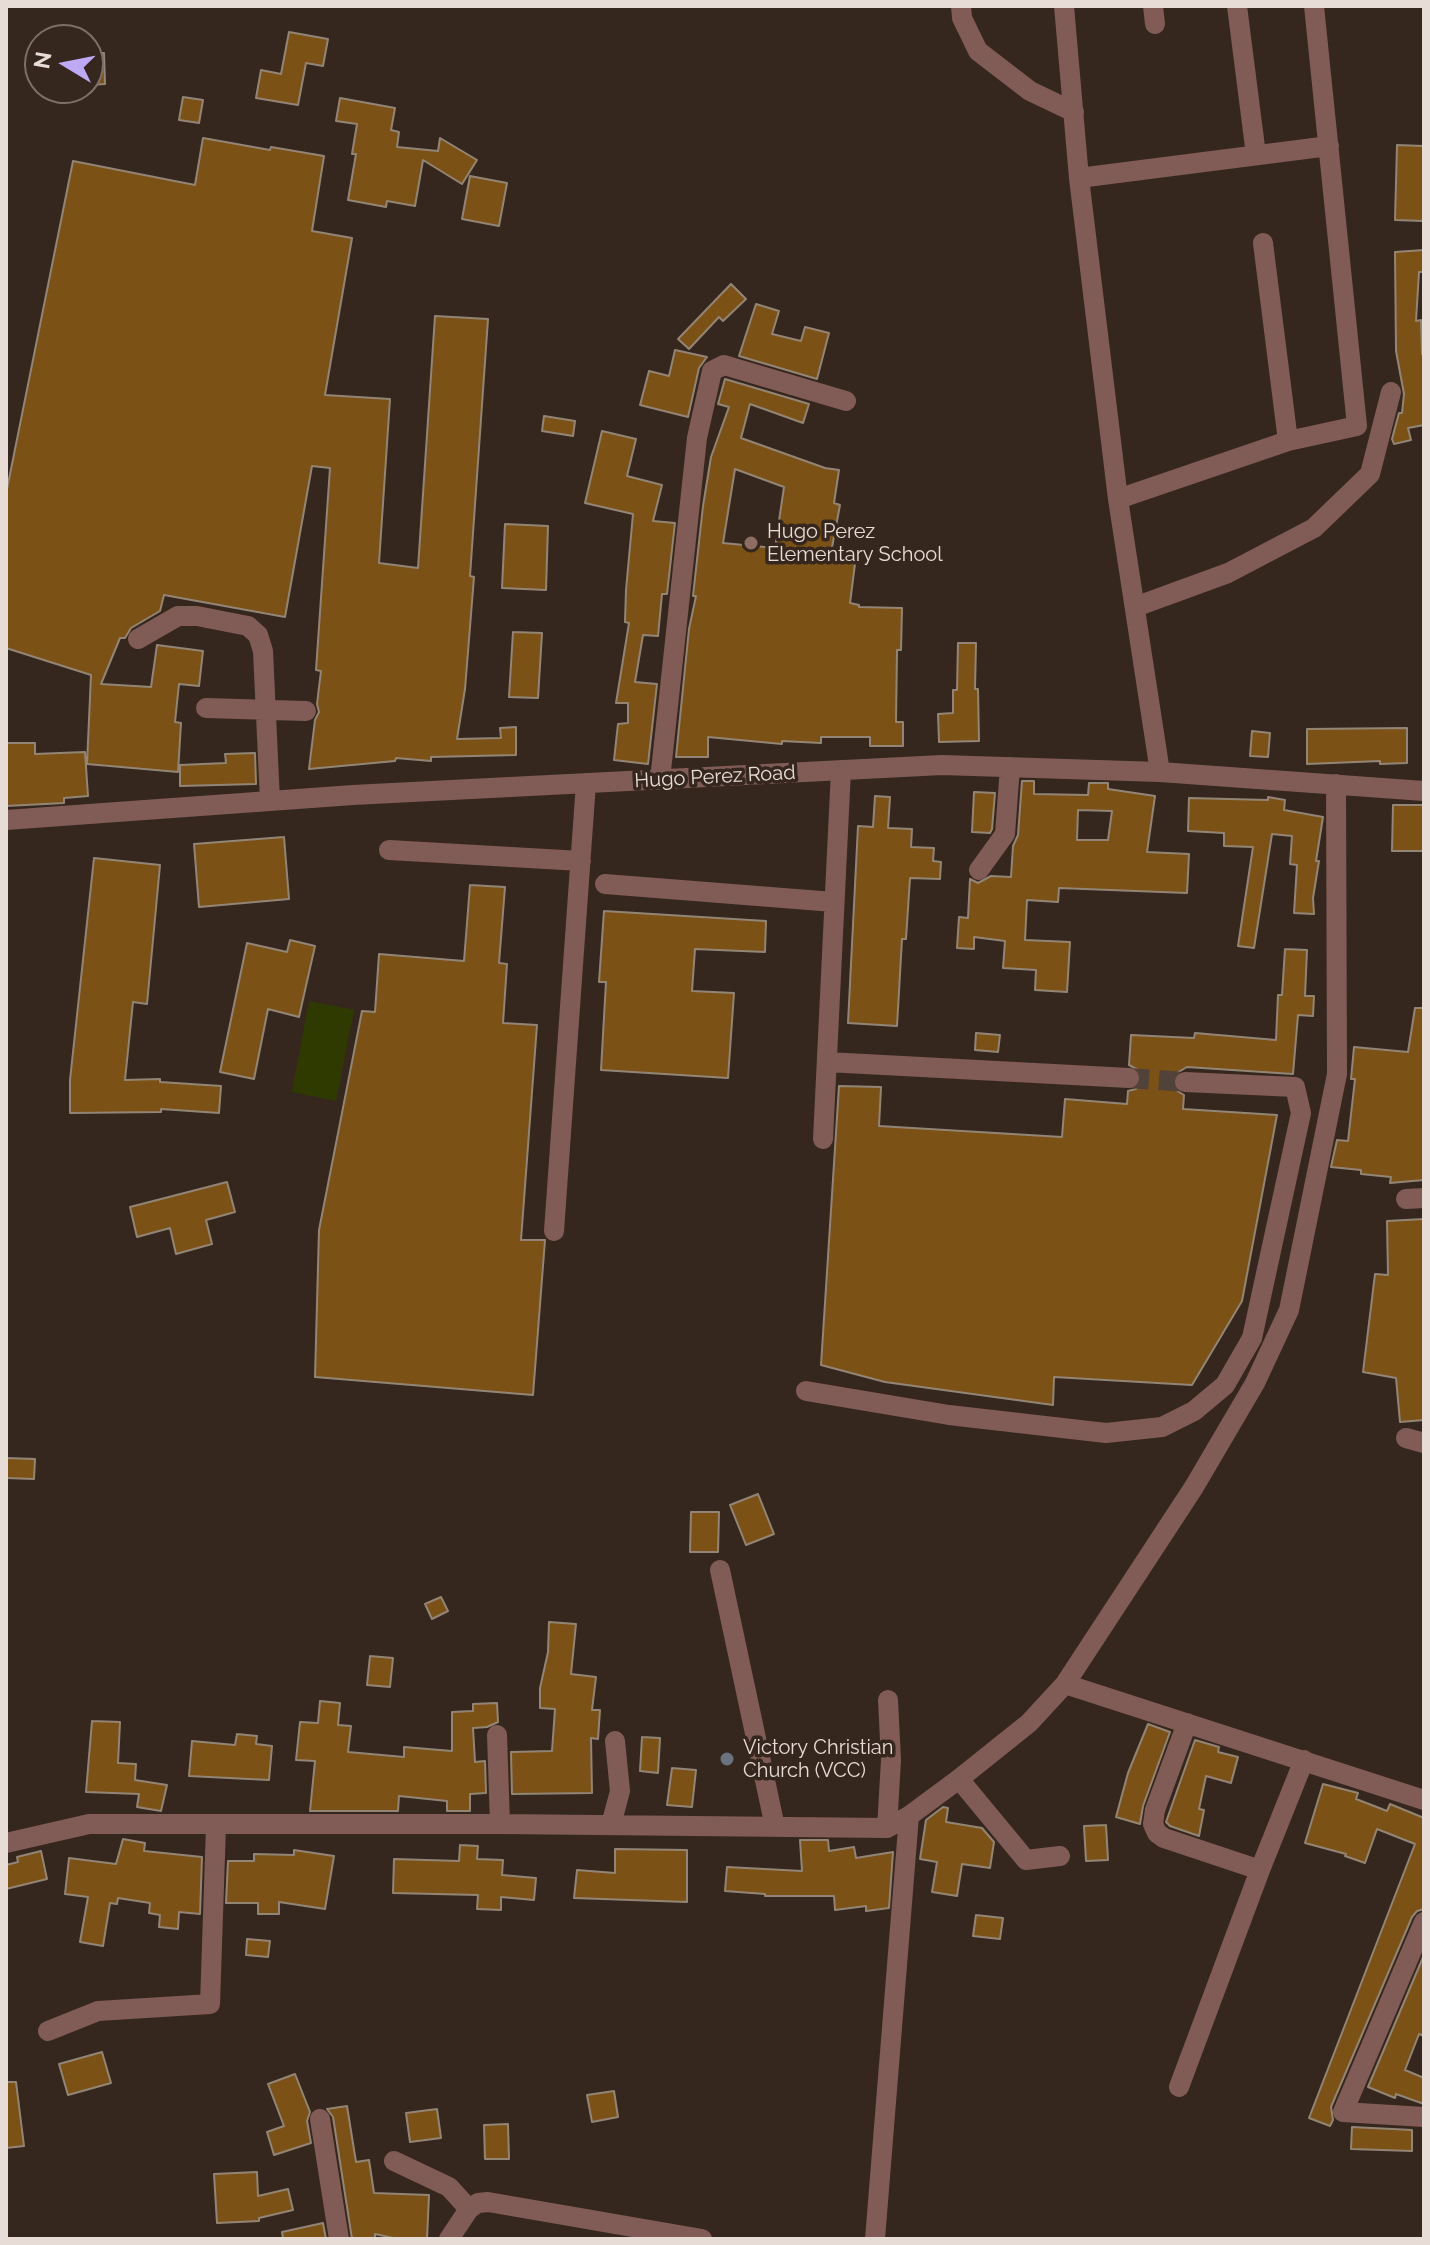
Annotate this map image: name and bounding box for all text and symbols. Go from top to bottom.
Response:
north arrow [24,24,104,104]
text: N [28,50,57,71]
place label: Hugo Perez Elementary School [767,520,943,567]
marker: Hugo Perez Elementary School [742,534,760,552]
street label: Hugo Perez Road [634,761,796,793]
place label: Victory Christian Church (VCC) [743,1736,893,1783]
marker: Victory Christian Church (VCC) [718,1750,736,1768]

